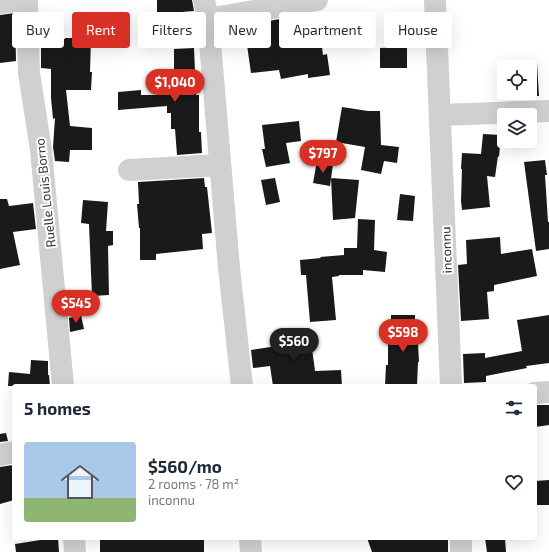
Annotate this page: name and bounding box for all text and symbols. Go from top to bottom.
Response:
chip: Buy [12,12,64,48]
chip: Rent [72,12,130,48]
chip: Filters [138,12,206,48]
chip: New [214,12,271,48]
chip: Apartment [279,12,376,48]
chip: House [384,12,452,48]
map controls [497,60,537,148]
button: locate [497,60,537,100]
pin: $1,040 [142,69,208,103]
text: $1,040 [155,74,196,90]
button: layers [497,108,537,148]
street label: Ruelle Louis Borno [31,138,59,248]
pin: $797 [299,140,347,174]
text: $797 [309,145,337,161]
street label: inconnu [437,226,455,274]
pin: $545 [52,290,100,324]
text: $545 [61,295,91,311]
pin: $598 [379,319,427,353]
text: $598 [388,324,418,340]
pin: $560 [270,328,318,362]
text: $560 [279,333,309,349]
icon: filters [503,397,525,419]
text: 5 homes [24,398,91,418]
text: $560/mo [148,456,222,476]
icon: home [56,458,104,506]
icon: heart [503,471,525,493]
text: 2 rooms · 78 m² [148,476,239,492]
text: inconnu [148,492,195,508]

